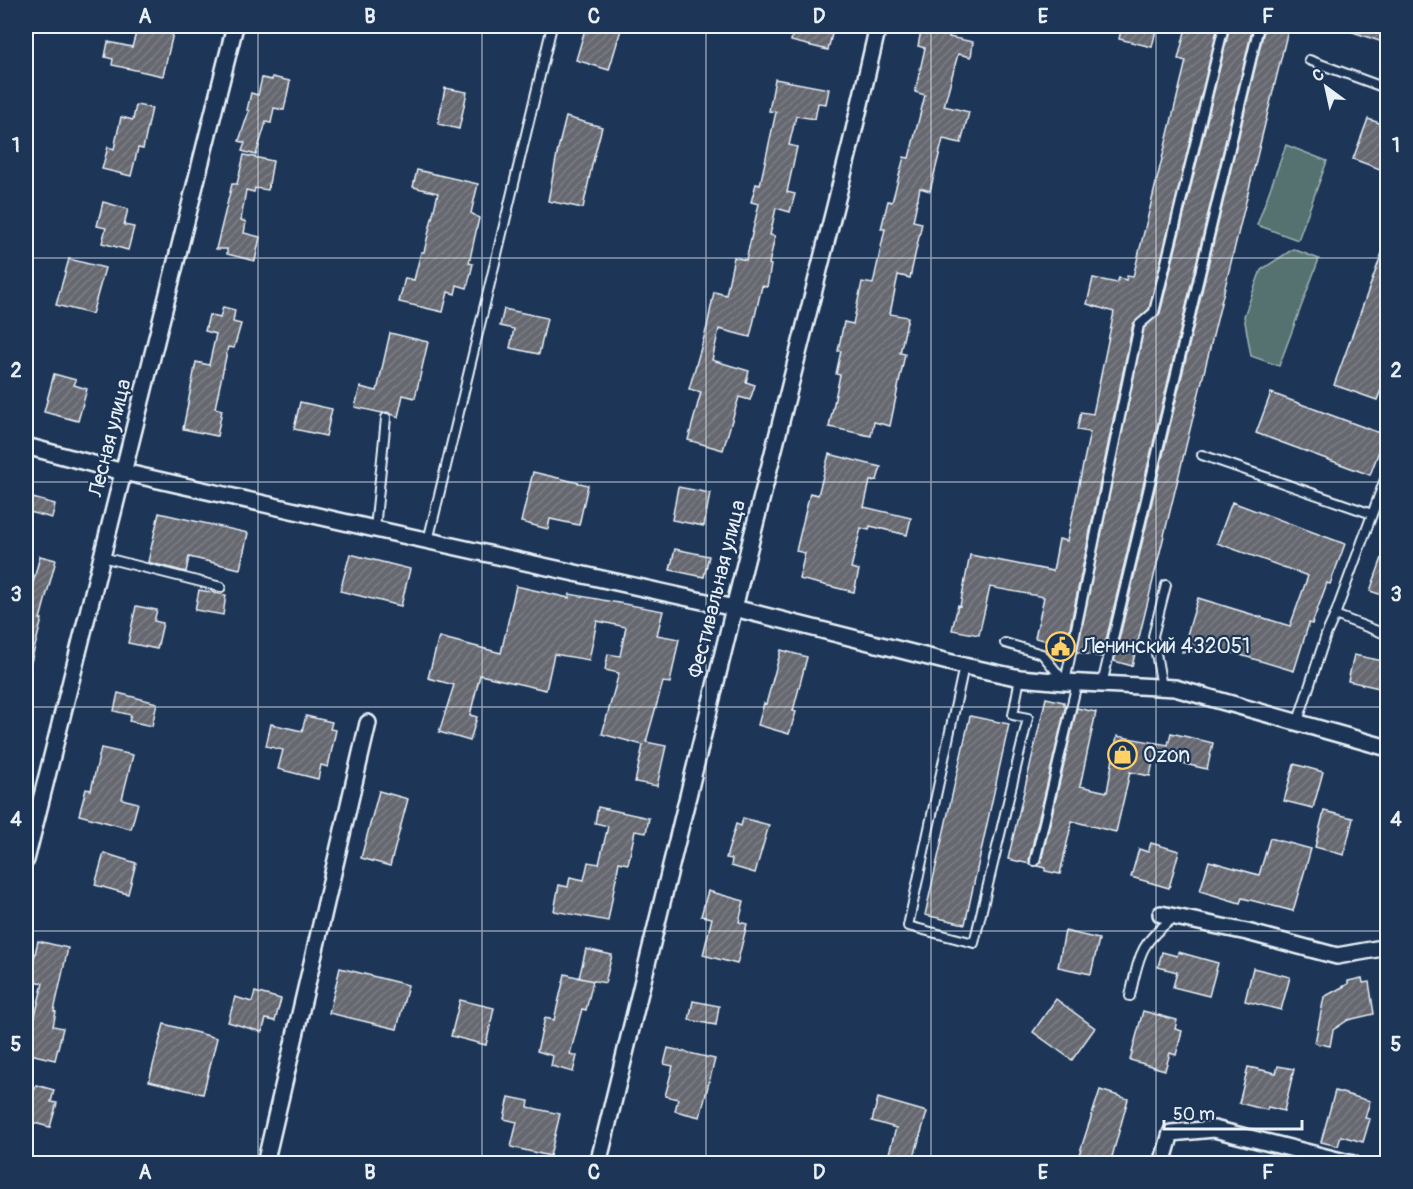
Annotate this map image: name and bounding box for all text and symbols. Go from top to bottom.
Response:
text: A [139,4,152,29]
text: B [364,4,376,29]
text: C [588,4,600,29]
text: D [813,4,826,29]
text: E [1038,4,1049,29]
text: F [1262,4,1274,29]
north arrow [1296,57,1356,117]
text: С [1309,64,1328,86]
text: 1 [12,133,20,158]
text: 1 [1392,133,1400,158]
text: 2 [10,358,22,383]
text: 2 [1390,358,1402,383]
street label: Лесная улица [82,376,138,501]
street label: Фестивальная улица [682,497,752,681]
text: 3 [10,582,22,607]
text: 3 [1390,582,1402,607]
public building icon: Ленинский 432051 [1045,630,1077,662]
place label: Ленинский 432051 [1081,633,1250,660]
shop icon: Ozon [1106,739,1138,771]
place label: Ozon [1143,742,1190,769]
text: 4 [10,807,22,832]
text: 4 [1390,807,1402,832]
text: 5 [11,1032,22,1057]
text: 5 [1391,1032,1402,1057]
scale bar [1164,1093,1302,1131]
text: 50 m [1173,1103,1215,1126]
text: A [139,1160,152,1185]
text: B [364,1160,376,1185]
text: C [588,1160,600,1185]
text: D [813,1160,826,1185]
text: E [1038,1160,1049,1185]
text: F [1262,1160,1274,1185]

